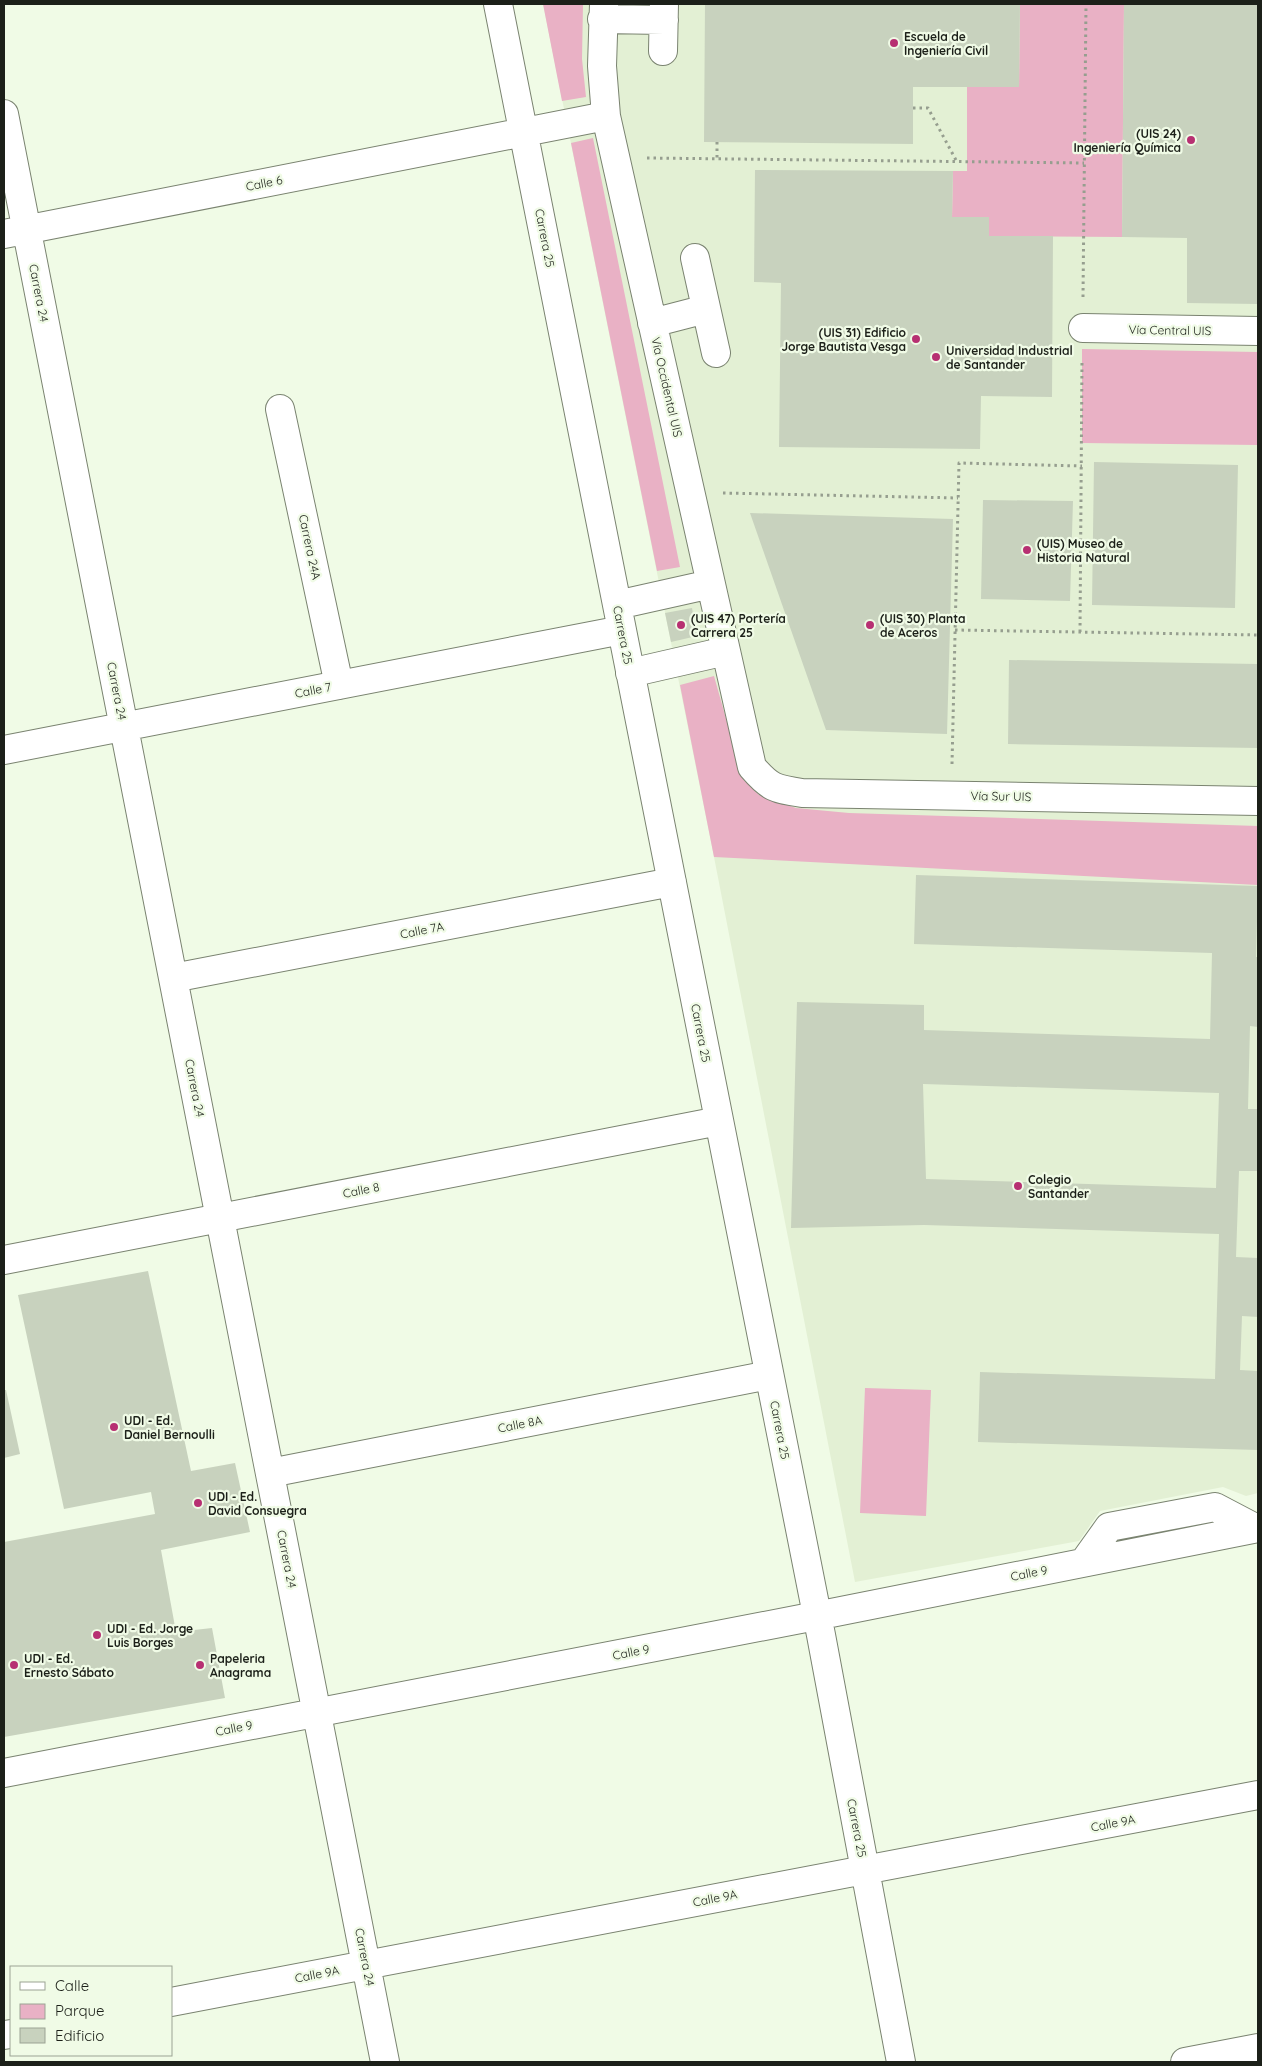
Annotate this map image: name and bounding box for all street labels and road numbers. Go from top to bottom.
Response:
street label: Calle 6 [244,172,284,194]
street label: Carrera 25 [532,208,558,268]
street label: Carrera 24 [26,263,52,323]
street label: Vía Central UIS [1128,322,1212,338]
street label: Vía Occidental UIS [648,336,686,439]
street label: Carrera 24A [296,513,324,581]
street label: Carrera 25 [610,605,636,665]
street label: Carrera 24 [104,661,130,721]
street label: Calle 7 [294,679,332,701]
street label: Vía Sur UIS [970,788,1032,804]
street label: Calle 7A [399,918,445,942]
street label: Carrera 25 [688,1003,714,1063]
street label: Carrera 24 [182,1058,208,1118]
street label: Calle 8 [341,1179,381,1201]
street label: Carrera 25 [767,1400,793,1460]
street label: Calle 8A [497,1412,544,1436]
street label: Carrera 24 [274,1529,300,1589]
street label: Calle 9 [1009,1562,1049,1584]
street label: Calle 9 [611,1641,651,1663]
street label: Calle 9 [214,1717,254,1739]
street label: Carrera 25 [844,1798,870,1858]
street label: Calle 9A [1089,1811,1137,1835]
street label: Calle 9A [691,1886,739,1910]
street label: Carrera 24 [352,1927,378,1987]
street label: Calle 9A [293,1962,341,1986]

